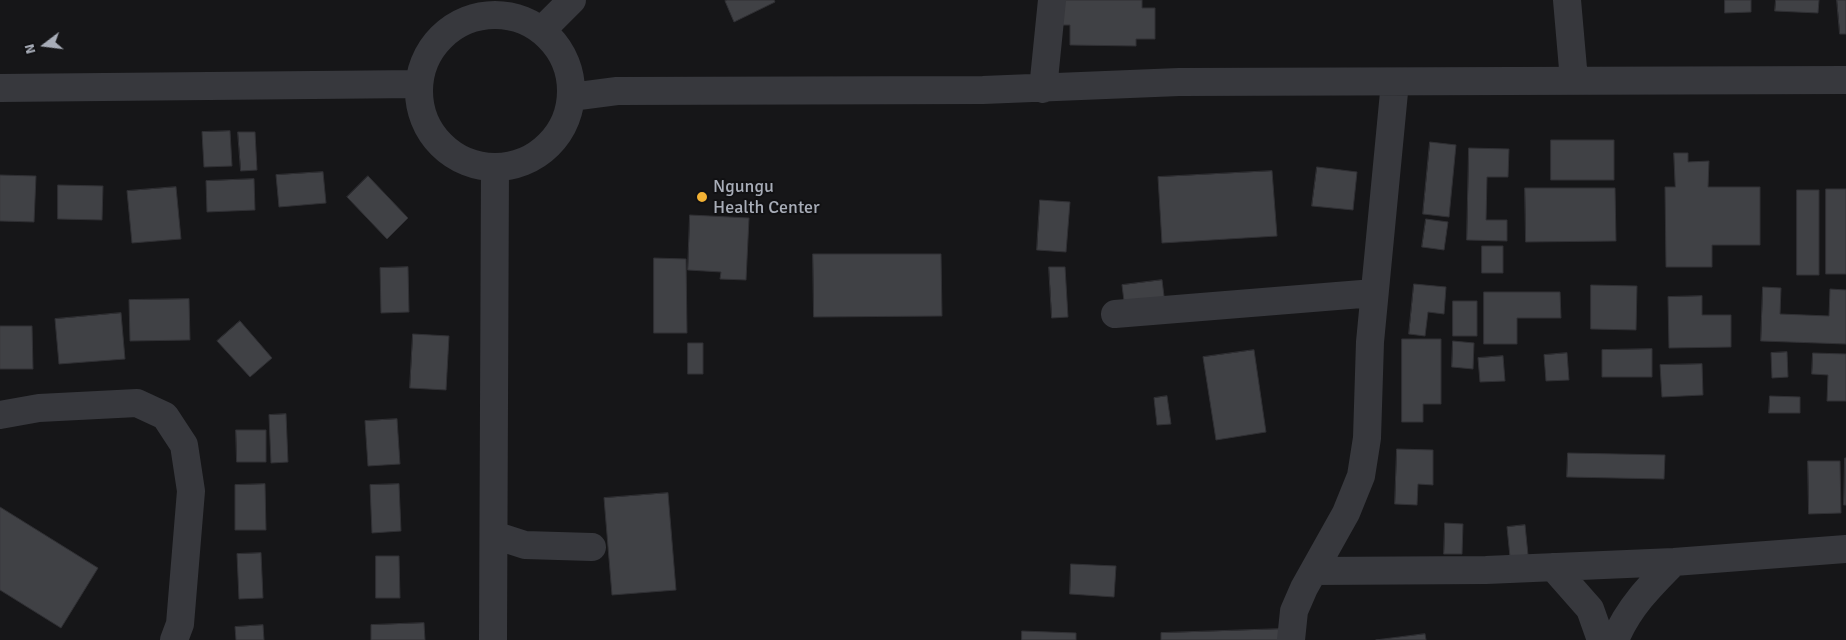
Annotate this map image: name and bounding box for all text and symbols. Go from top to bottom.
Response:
north arrow [20,20,70,70]
text: N [21,42,40,56]
place label: Ngungu Health Center [713,176,820,218]
marker: Ngungu Health Center [695,190,709,204]

